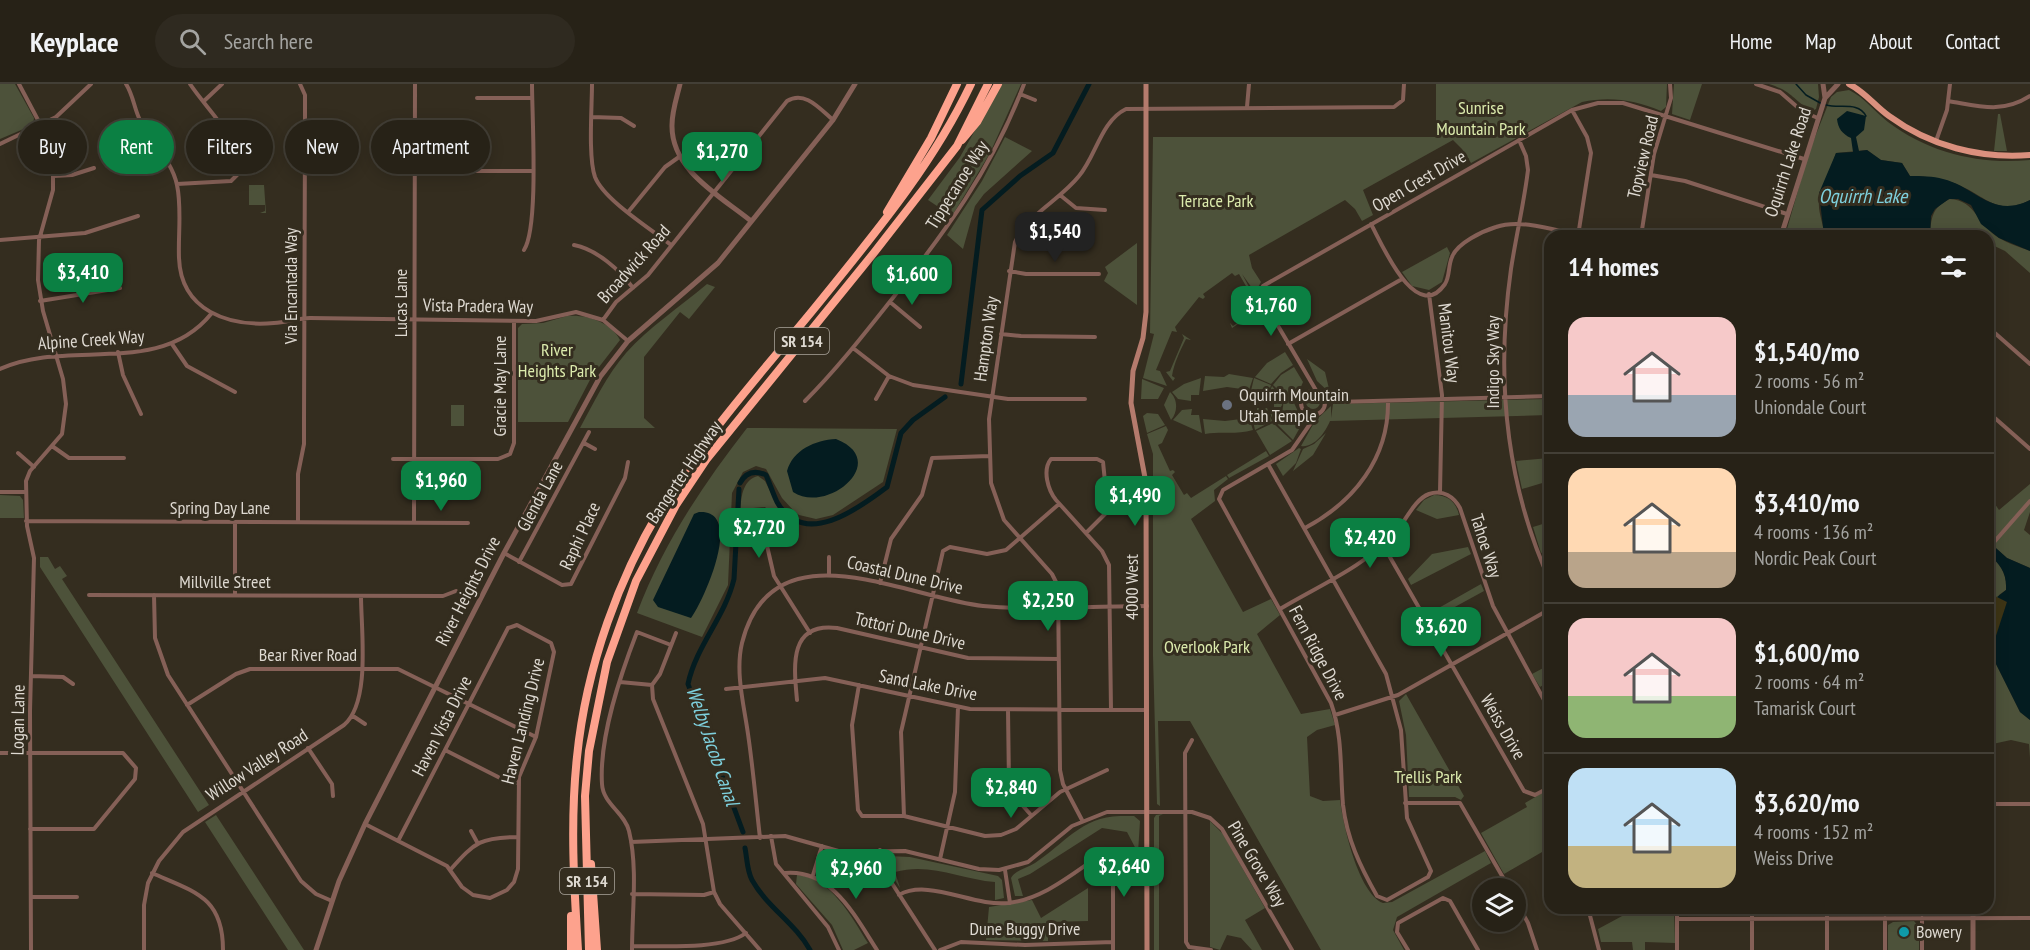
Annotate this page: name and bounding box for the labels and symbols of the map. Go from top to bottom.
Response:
park label: Sunrise Mountain Park [1436,96,1526,140]
street label: Oquirrh Lake Road [1759,104,1816,220]
street label: Topview Road [1622,113,1663,201]
pin: $1,270 [673,132,771,183]
street label: Tippecanoe Way [920,136,993,233]
street label: Open Crest Drive [1368,144,1470,217]
water label: Oquirrh Lake [1819,183,1909,209]
park label: Terrace Park [1179,189,1253,212]
pin: $1,540 [1006,212,1104,263]
street label: Broadwick Road [592,219,675,308]
street label: Via Encantada Way [279,228,302,345]
pin: $3,410 [34,253,132,304]
pin: $1,600 [863,255,961,306]
street label: Lucas Lane [389,269,412,337]
pin: $1,760 [1222,286,1320,337]
street label: Vista Pradera Way [422,293,534,318]
street label: Hampton Way [968,295,1003,383]
street label: Manitou Way [1433,302,1466,384]
street label: Indigo Sky Way [1481,315,1504,409]
street label: Alpine Creek Way [37,324,145,355]
road number: SR 154 [775,328,829,354]
street label: Gracie May Lane [488,335,511,437]
park label: River Heights Park [518,338,596,382]
place label: Oquirrh Mountain Utah Temple [1239,383,1349,427]
marker: Oquirrh Mountain Utah Temple [1220,398,1234,412]
street label: Bangerter Highway [641,416,727,527]
street label: Glenda Lane [511,456,568,535]
pin: $1,960 [392,461,490,512]
pin: $1,490 [1086,476,1184,527]
street label: Spring Day Lane [170,496,270,519]
street label: Raphi Place [554,498,605,573]
pin: $2,720 [710,508,808,559]
street label: Tahoe Way [1465,511,1508,581]
pin: $2,420 [1321,518,1419,569]
street label: River Heights Drive [430,532,505,649]
street label: Coastal Dune Drive [845,550,965,599]
street label: 4000 West [1120,554,1143,620]
street label: Millville Street [179,570,271,593]
pin: $2,250 [999,581,1097,632]
street label: Fern Ridge Drive [1284,602,1353,704]
street label: Tottori Dune Drive [852,607,968,654]
pin: $3,620 [1392,607,1490,658]
park label: Overlook Park [1164,635,1250,658]
street label: Bear River Road [259,643,357,666]
street label: Haven Landing Drive [496,655,549,786]
street label: Sand Lake Drive [877,664,979,705]
street label: Haven Vista Drive [406,672,477,780]
water label: Welby Jacob Canal [680,683,746,811]
street label: Logan Lane [5,684,30,756]
street label: Weiss Drive [1476,690,1531,763]
street label: Willow Valley Road [202,723,312,806]
park label: Trellis Park [1394,765,1462,788]
pin: $2,840 [962,768,1060,819]
street label: Pine Grove Way [1223,817,1292,911]
pin: $2,640 [1075,847,1173,898]
pin: $2,960 [807,849,905,900]
road number: SR 154 [560,868,614,894]
street label: Dune Buggy Drive [969,917,1081,940]
place label: Bowery [1916,920,1962,943]
marker: Bowery [1897,925,1911,939]

